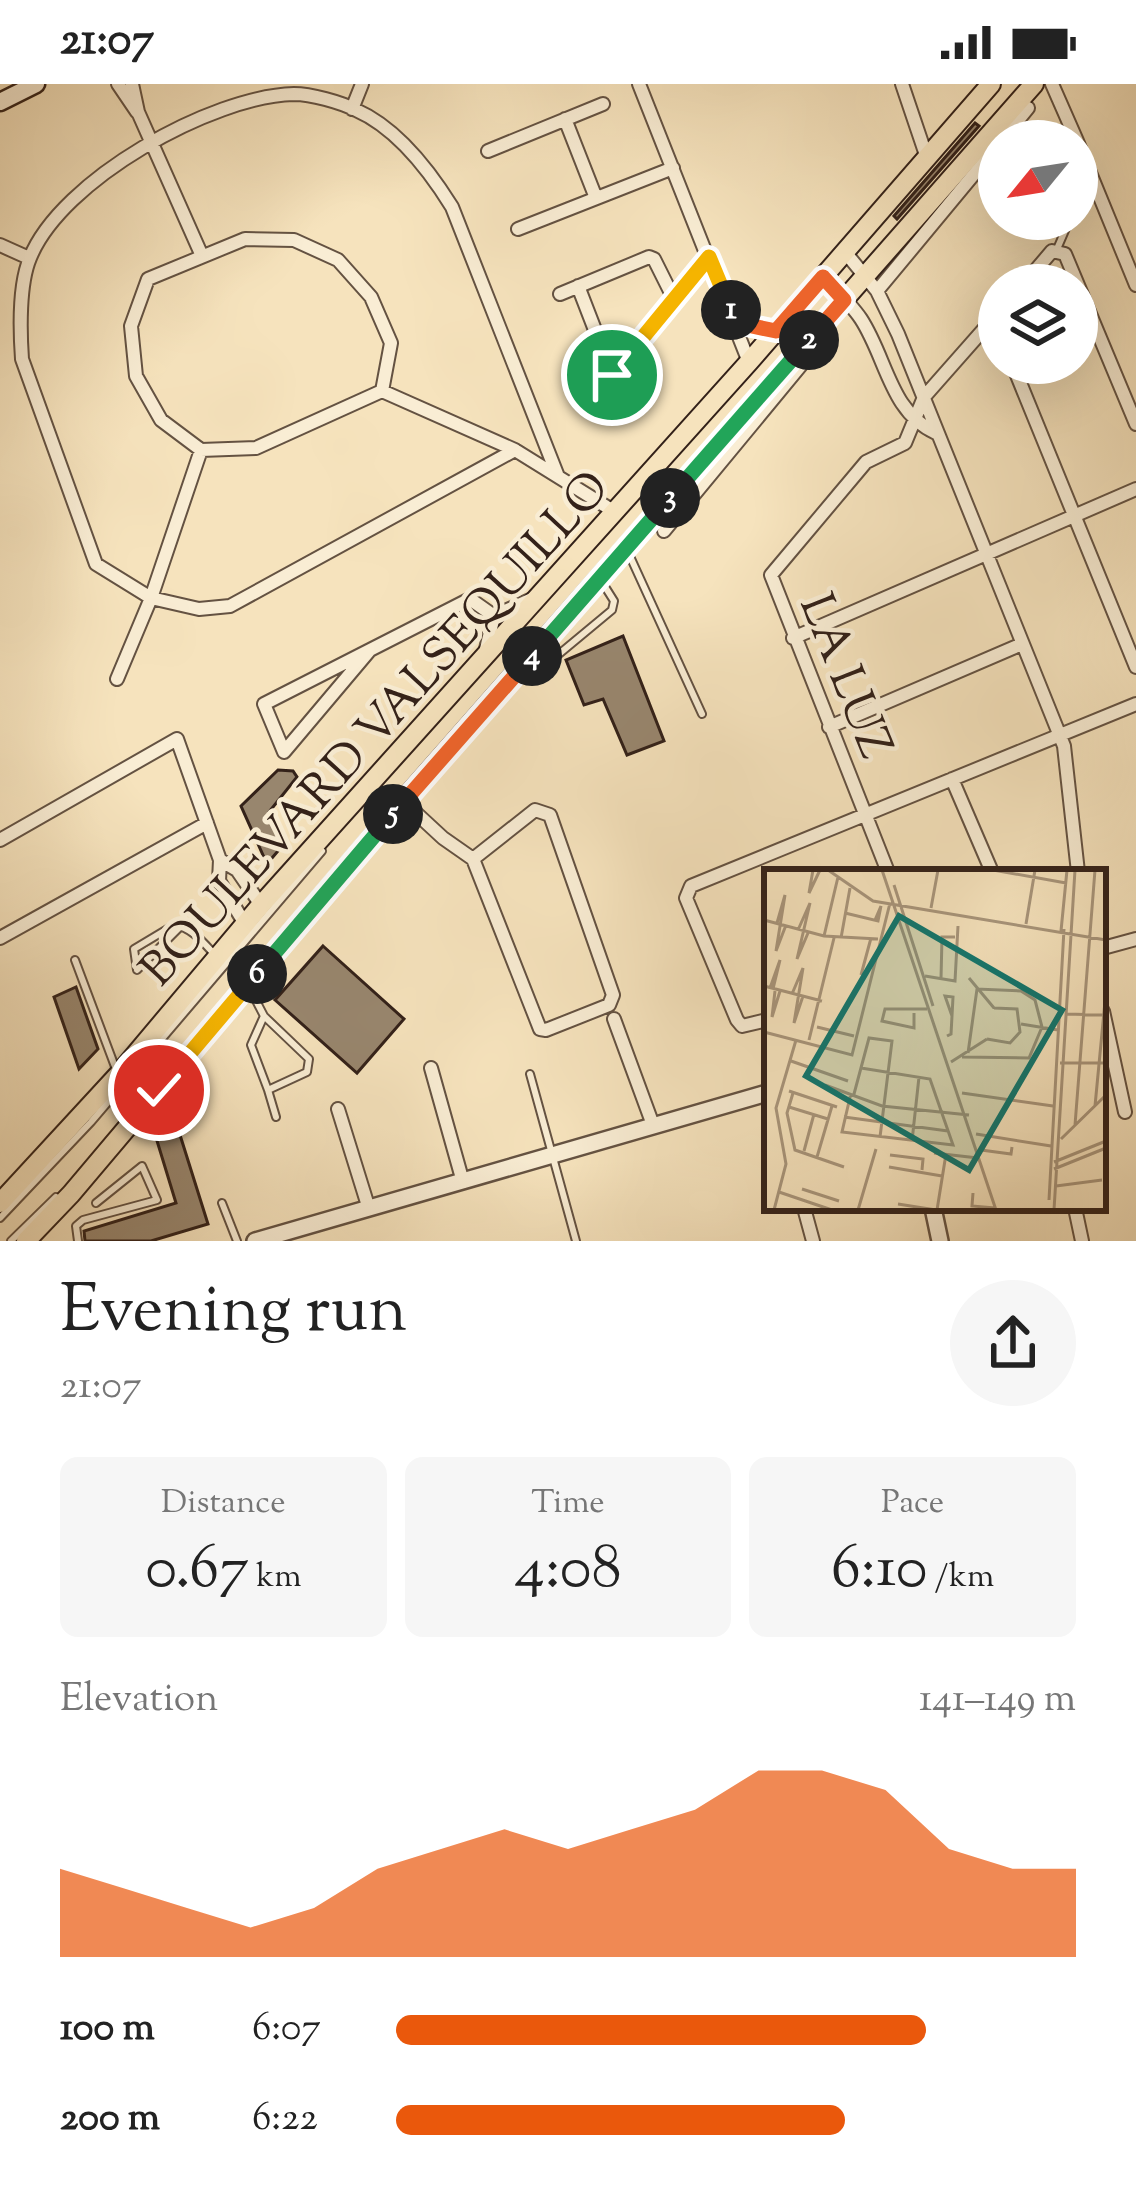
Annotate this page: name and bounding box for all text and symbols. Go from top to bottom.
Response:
text: 21:07 [60,10,154,75]
north arrow [978,120,1098,240]
map controls [978,120,1098,384]
button: layers [978,264,1098,384]
pin: 1 [701,280,761,340]
text: 1 [725,286,737,334]
pin: 2 [779,310,839,370]
text: 2 [801,316,817,364]
pin [561,324,663,426]
icon: arrive [579,342,645,408]
street label: BOULEVARD VALSEQUILLO [126,457,628,1004]
pin: 3 [640,468,700,528]
text: 3 [663,474,677,522]
street label: LA LUZ [779,584,907,770]
pin: 4 [502,626,562,686]
text: 4 [524,632,540,680]
pin: 5 [363,784,423,844]
text: 5 [387,790,399,838]
inset map [764,869,1106,1211]
pin: 6 [227,944,287,1004]
text: 6 [249,950,265,998]
pin [108,1039,210,1141]
icon: check [126,1057,192,1123]
text: Evening run [60,1267,407,1362]
button: share [950,1280,1076,1406]
text: 21:07 [60,1360,141,1416]
text: Distance [161,1480,286,1528]
text: Time [531,1480,605,1528]
text: Pace [881,1480,944,1528]
text: 0.67 [145,1528,249,1615]
text: 4:08 [515,1528,621,1615]
text: 6:10 [831,1528,927,1615]
text: km [249,1554,301,1602]
text: /km [927,1554,994,1602]
text: Elevation [60,1673,218,1729]
text: 141–149 m [919,1673,1076,1729]
text: 100 m [60,2002,155,2058]
text: 6:07 [252,2002,321,2058]
text: 200 m [60,2092,160,2148]
text: 6:22 [252,2092,318,2148]

